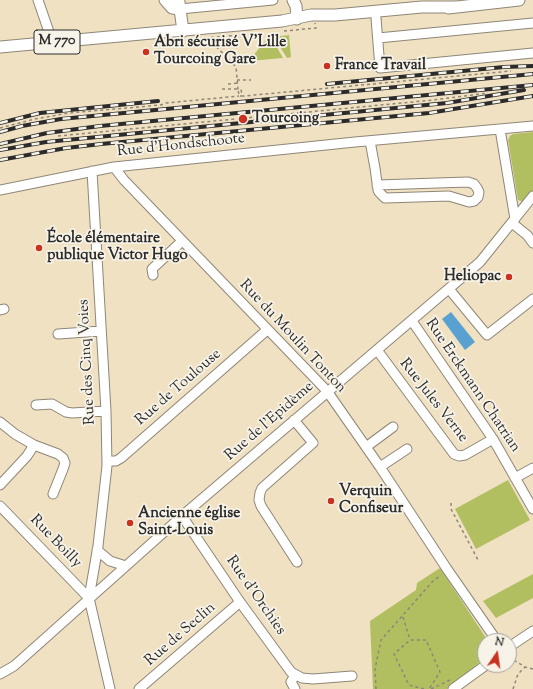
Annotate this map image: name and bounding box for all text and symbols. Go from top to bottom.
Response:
road number: M 770 [34,30,80,54]
place label: Abri sécurisé V'Lille Tourcoing Gare [154,34,286,69]
marker: Abri sécurisé V'Lille Tourcoing Gare [141,47,151,57]
place label: France Travail [335,57,426,75]
marker: France Travail [322,61,332,71]
place label: Tourcoing [252,110,319,128]
marker: Tourcoing [237,113,249,125]
street label: Rue d'Hondschoote [116,130,246,162]
place label: École élémentaire publique Victor Hugo [47,230,188,265]
marker: École élémentaire publique Victor Hugo [34,243,44,253]
place label: Heliopac [444,268,501,286]
marker: Heliopac [504,272,514,282]
street label: Rue du Moulin Tonton [235,277,349,397]
street label: Rue des Cinq Voies [76,299,100,425]
street label: Rue Erckmann Chatrian [421,316,523,456]
street label: Rue de Toulouse [133,346,225,430]
street label: Rue Jules Verne [395,356,471,446]
street label: Rue de l'Epidème [222,379,318,465]
place label: Verquin Confiseur [339,483,403,518]
marker: Verquin Confiseur [326,496,336,506]
place label: Ancienne église Saint-Louis [138,505,240,540]
street label: Rue Boilly [25,512,85,572]
marker: Ancienne église Saint-Louis [125,518,135,528]
street label: Rue d'Orchies [221,553,289,639]
street label: Rue de Seclin [142,599,220,671]
north arrow [477,633,517,673]
text: N [493,633,506,651]

